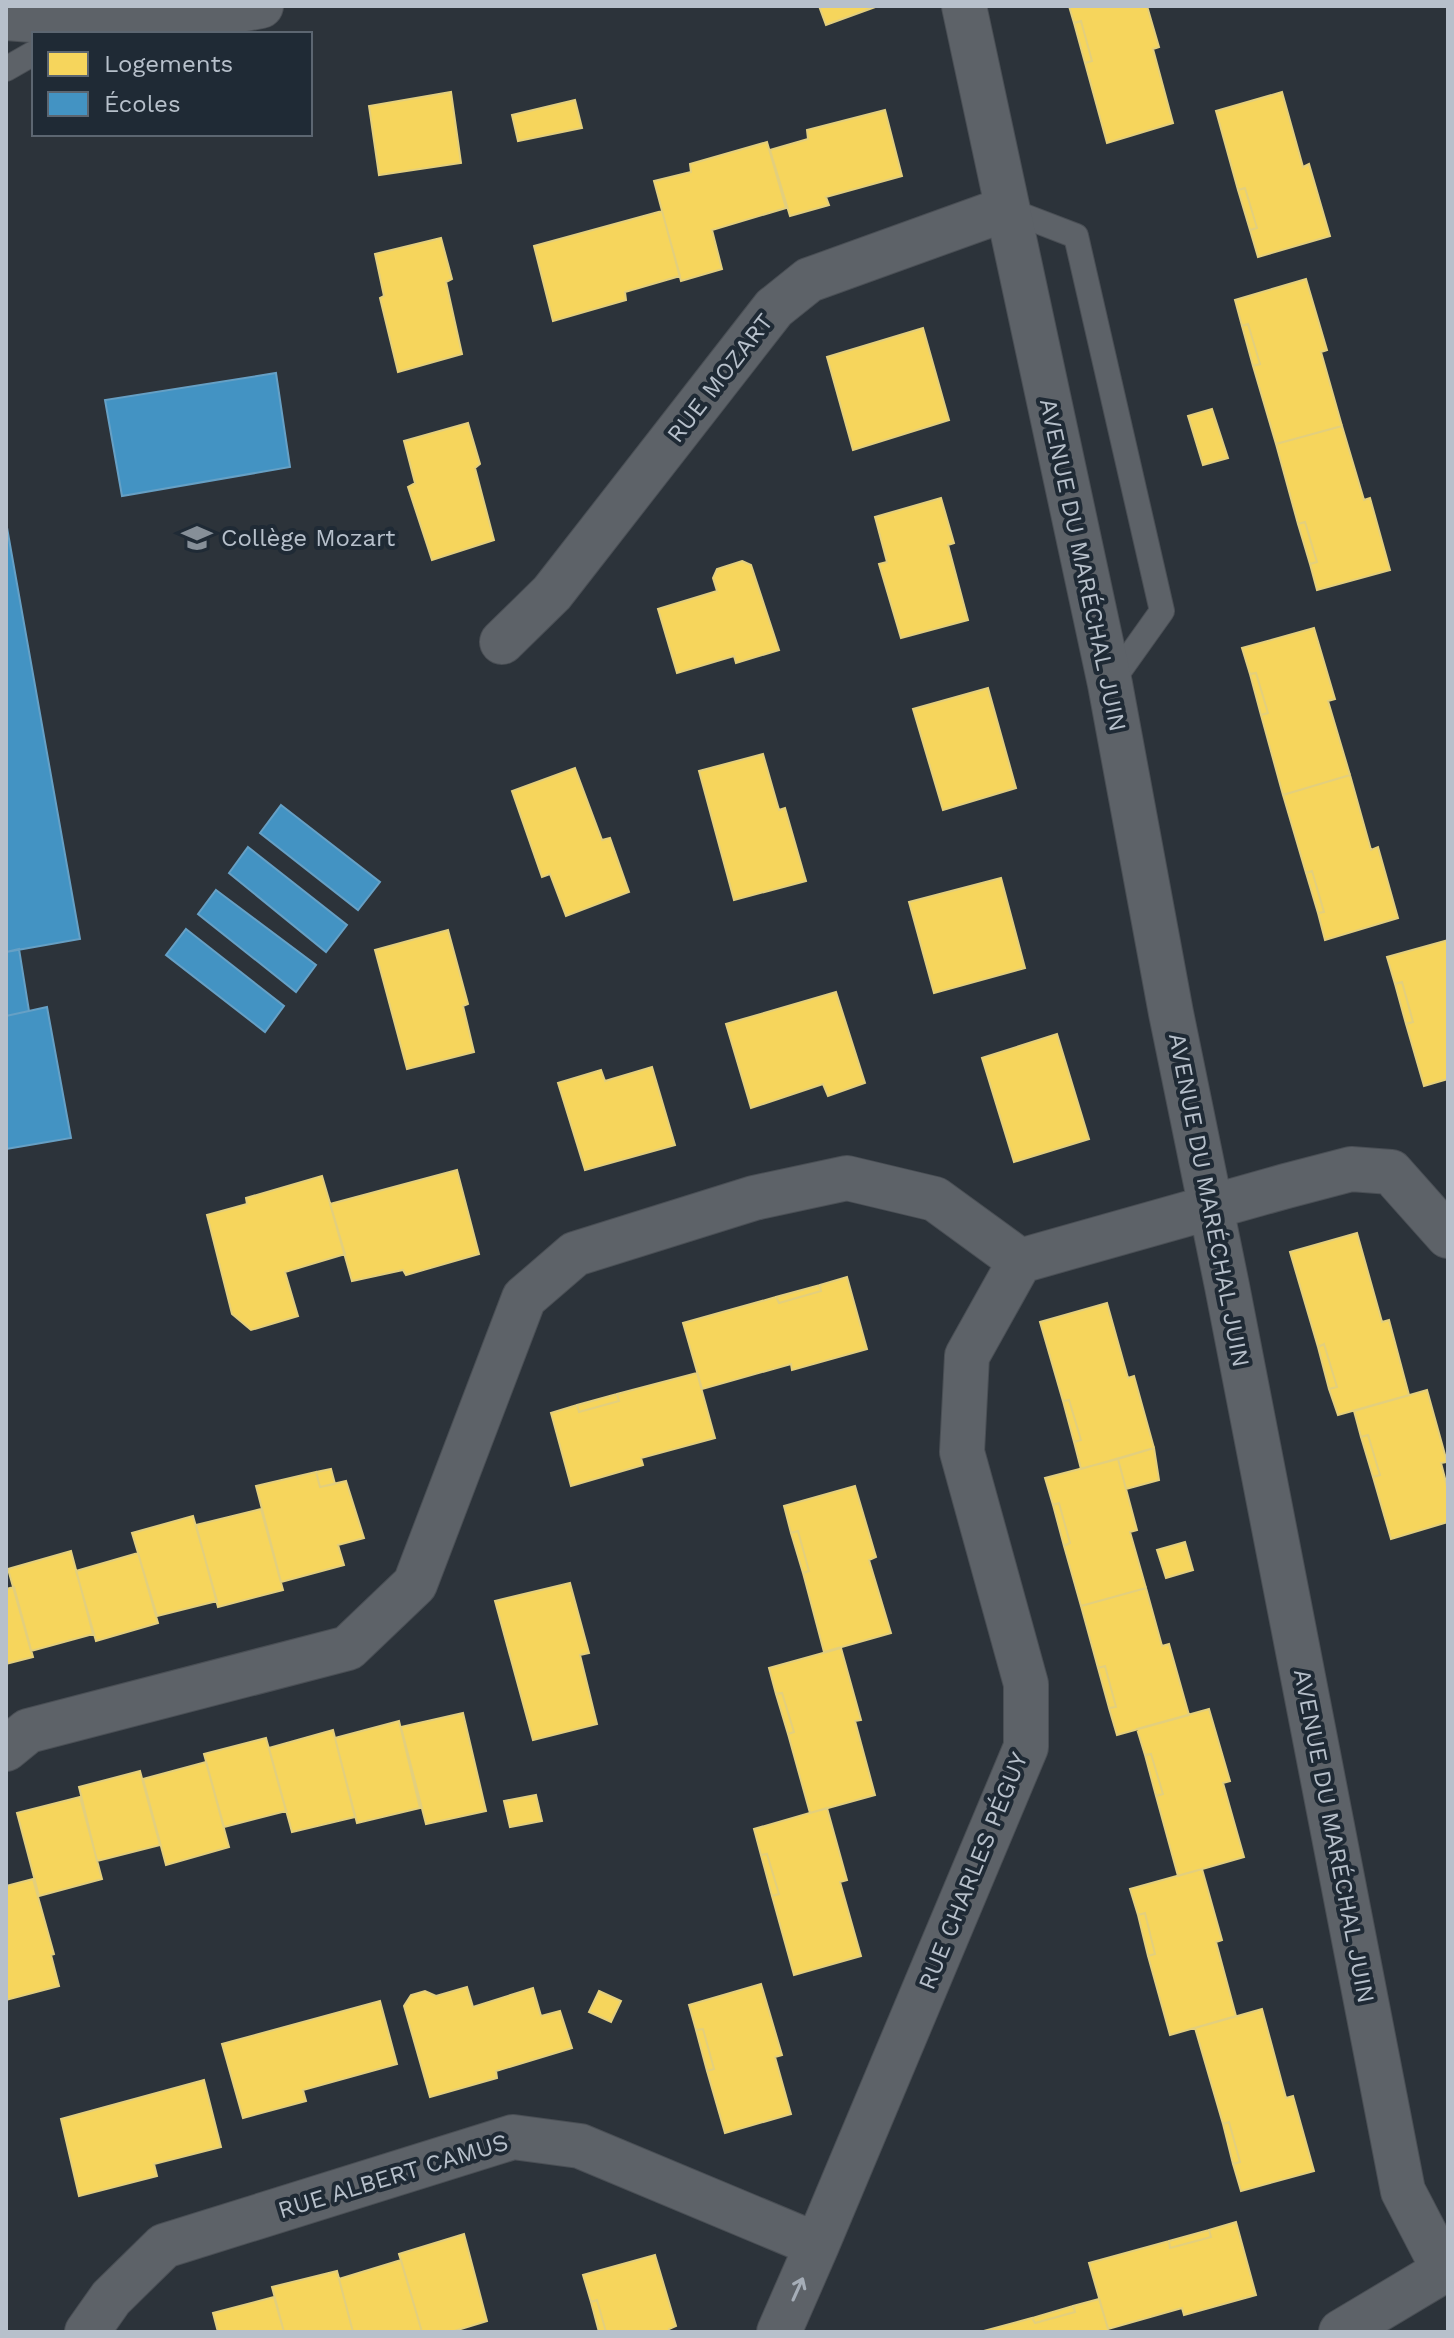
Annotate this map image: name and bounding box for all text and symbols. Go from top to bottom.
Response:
legend [32,32,312,136]
text: Logements [104,50,233,78]
text: Écoles [104,90,181,118]
street label: RUE MOZART [661,308,779,448]
street label: AVENUE DU MARÉCHAL JUIN [1034,396,1132,734]
school or university icon: Collège Mozart [180,521,214,555]
place label: Collège Mozart [221,524,395,552]
street label: AVENUE DU MARÉCHAL JUIN [1163,1031,1255,1369]
street label: AVENUE DU MARÉCHAL JUIN [1288,1667,1380,2005]
street label: RUE CHARLES PÉGUY [913,1748,1034,1994]
street label: RUE ALBERT CAMUS [274,2128,512,2224]
one-way arrow [791,2277,806,2301]

